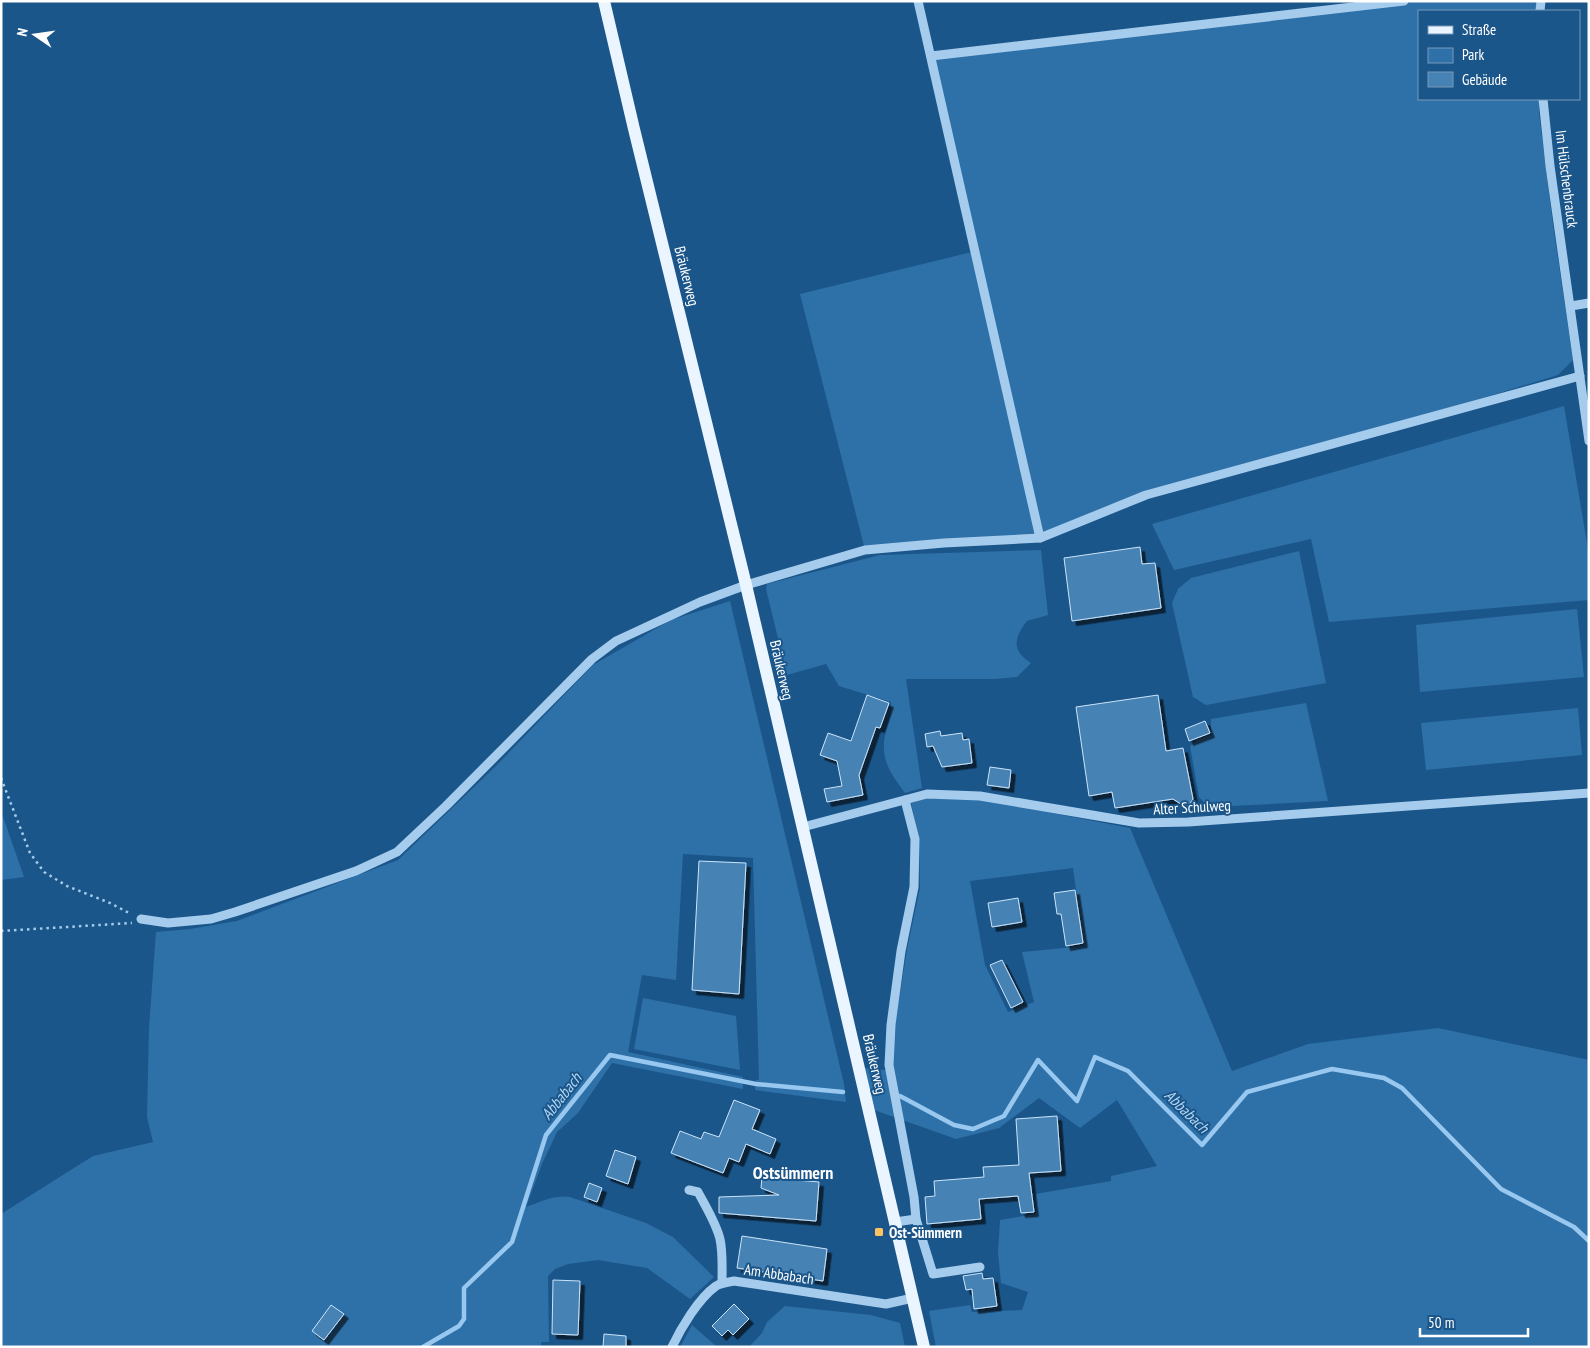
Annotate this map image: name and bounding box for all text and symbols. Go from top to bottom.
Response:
north arrow [10,10,60,60]
legend [1418,10,1580,100]
text: Straße [1462,20,1496,39]
text: N [13,26,32,38]
text: Park [1462,45,1484,64]
text: Gebäude [1462,70,1507,89]
street label: Im Hülschenbrauck [1552,129,1582,229]
street label: Bräukerweg [670,244,704,308]
street label: Bräukerweg [766,638,798,702]
street label: Alter Schulweg [1153,795,1231,819]
street label: Bräukerweg [859,1032,891,1096]
water label: Abbabach [537,1068,586,1123]
water label: Abbabach [1161,1085,1214,1138]
district label: Ostsümmern [753,1161,833,1184]
place label: Ost-Sümmern [889,1223,962,1242]
marker: Ost-Sümmern [873,1226,885,1238]
street label: Am Abbabach [743,1260,815,1288]
scale bar [1420,1306,1528,1338]
text: 50 m [1428,1313,1454,1332]

